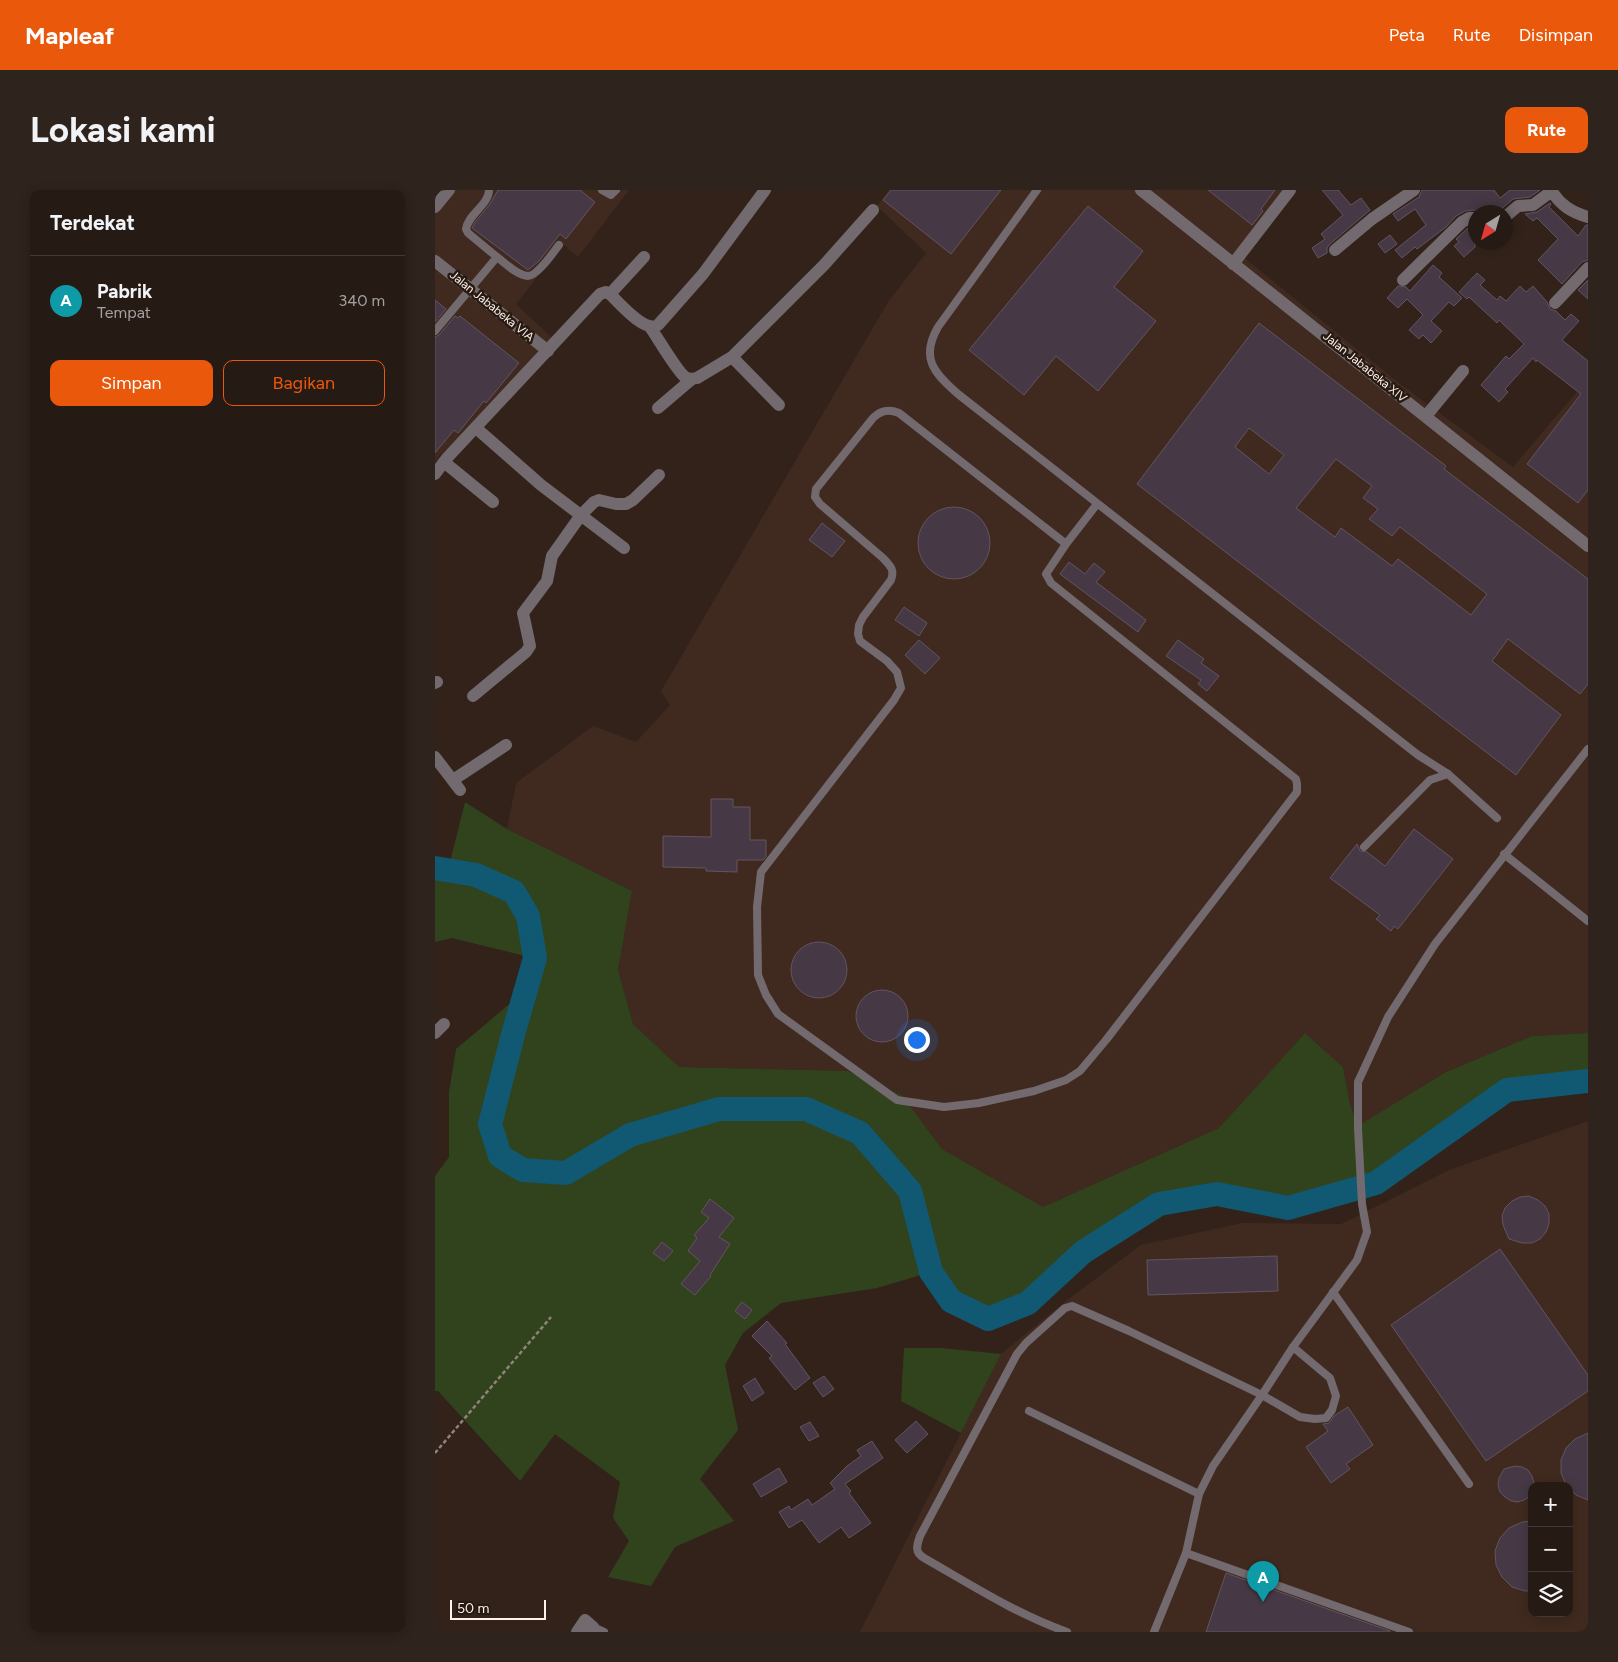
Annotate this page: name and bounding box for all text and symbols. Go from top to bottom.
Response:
text: Mapleaf [25,21,114,50]
text: Peta [1389,24,1425,46]
text: Rute [1453,24,1491,46]
text: Disimpan [1519,24,1593,46]
button: Rute [1505,107,1588,153]
text: Lokasi kami [30,109,216,151]
north arrow [1468,205,1513,250]
text: Terdekat [50,210,135,235]
street label: Jalan Jababeka VIA [447,268,537,344]
text: Pabrik [97,280,152,303]
text: A [60,291,72,310]
text: 340 m [339,291,385,310]
text: Tempat [97,303,151,322]
street label: Jalan Jababeka XIV [1320,329,1410,405]
button: Simpan [50,360,213,406]
button: Bagikan [223,360,385,406]
your location [904,1027,930,1053]
map controls [1528,1482,1573,1617]
button: + [1528,1482,1573,1527]
button: − [1528,1527,1573,1572]
pin: A [1247,1561,1279,1602]
button: layers [1528,1572,1573,1617]
scale bar [450,1597,546,1620]
text: 50 m [457,1600,489,1617]

